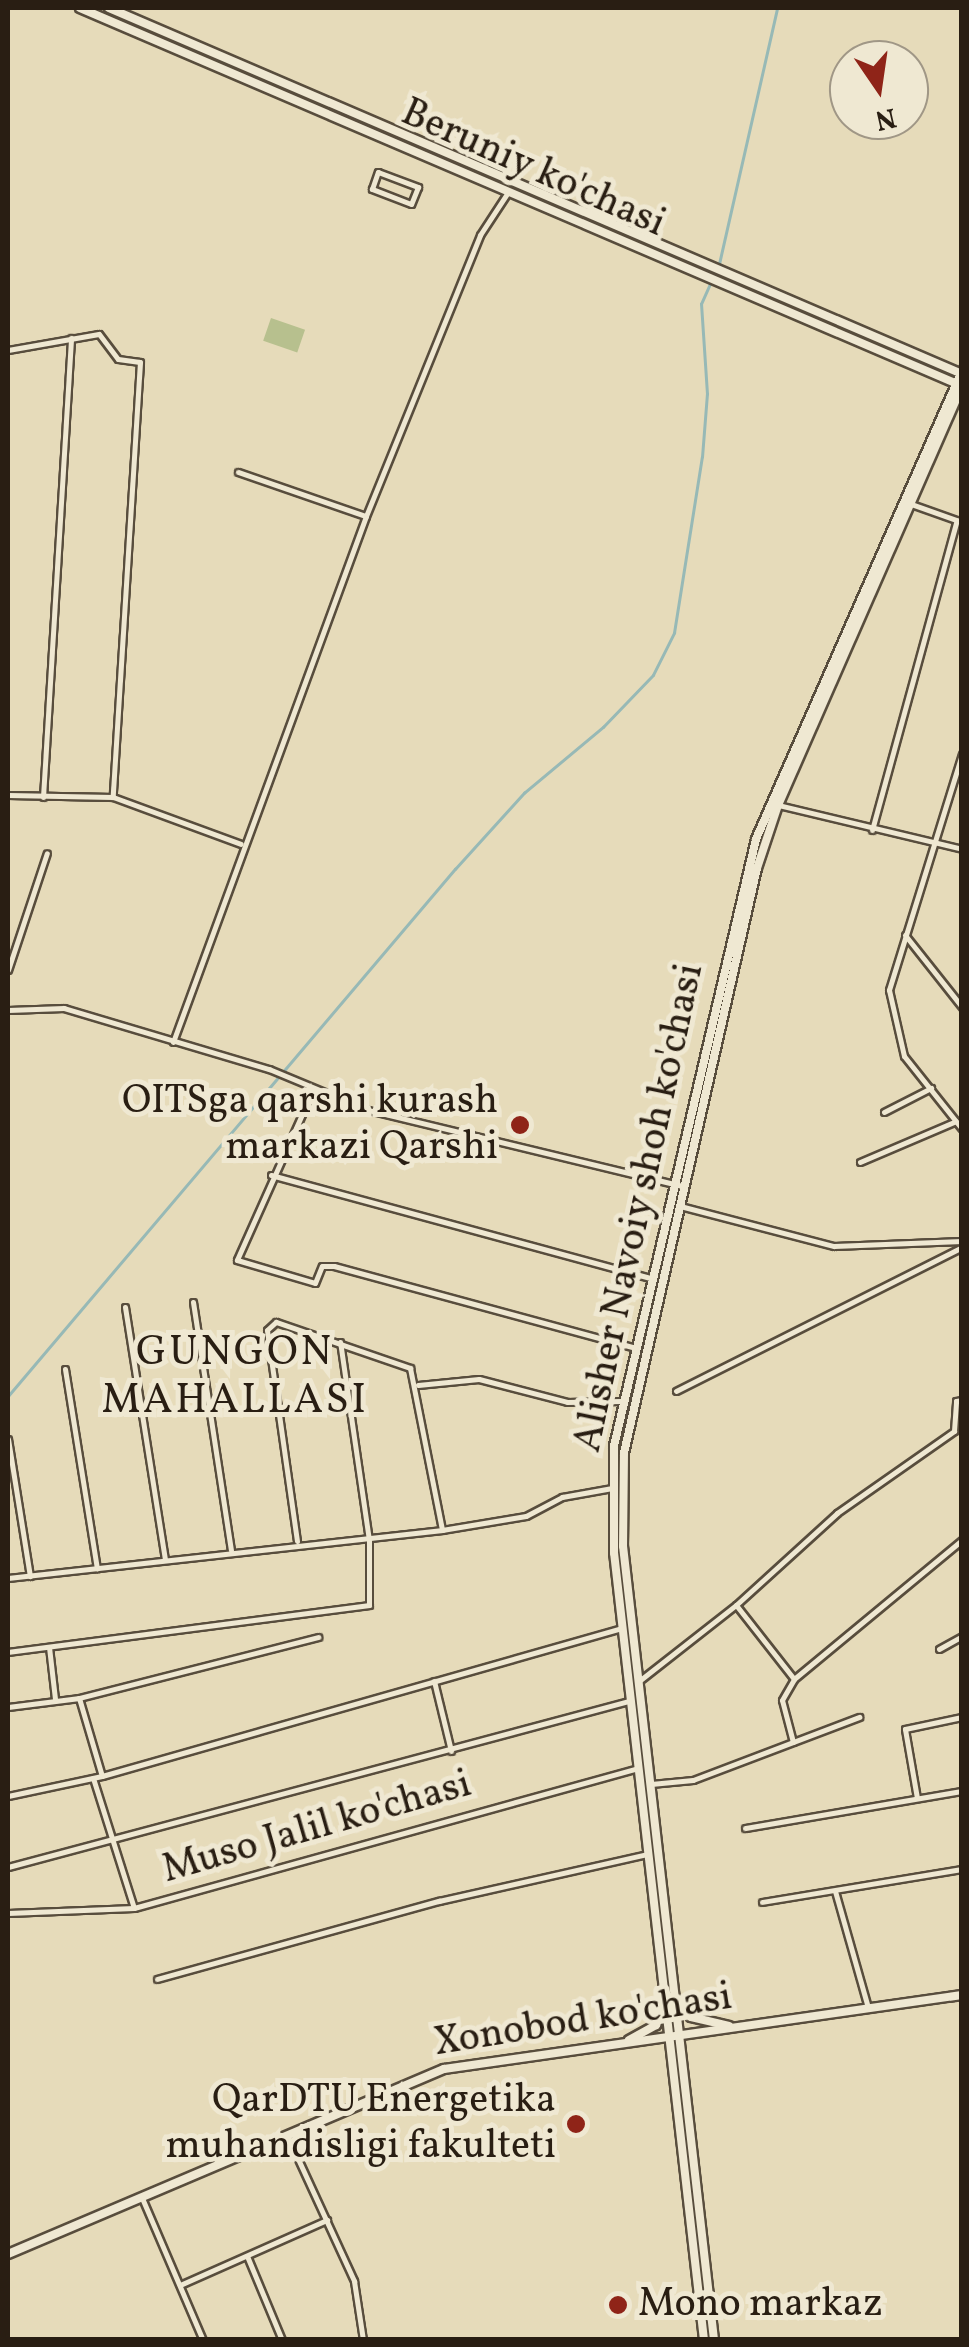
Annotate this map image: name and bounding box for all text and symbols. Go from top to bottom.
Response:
north arrow [829,40,929,140]
street label: Beruniy ko'chasi [393,89,673,249]
text: N [871,96,900,139]
street label: Alisher Navoiy shoh ko'chasi [565,959,715,1457]
place label: OITSga qarshi kurash markazi Qarshi [122,1078,498,1172]
marker: OITSga qarshi kurash markazi Qarshi [507,1112,533,1138]
district label: GUNGON MAHALLASI [101,1329,369,1428]
street label: Muso Jalil ko'chasi [157,1761,477,1895]
street label: Xonobod ko'chasi [431,1974,735,2068]
place label: QarDTU Energetika muhandisligi fakulteti [166,2077,556,2171]
marker: QarDTU Energetika muhandisligi fakulteti [565,2113,587,2135]
place label: Mono markaz [638,2281,883,2329]
marker: Mono markaz [607,2294,629,2316]

